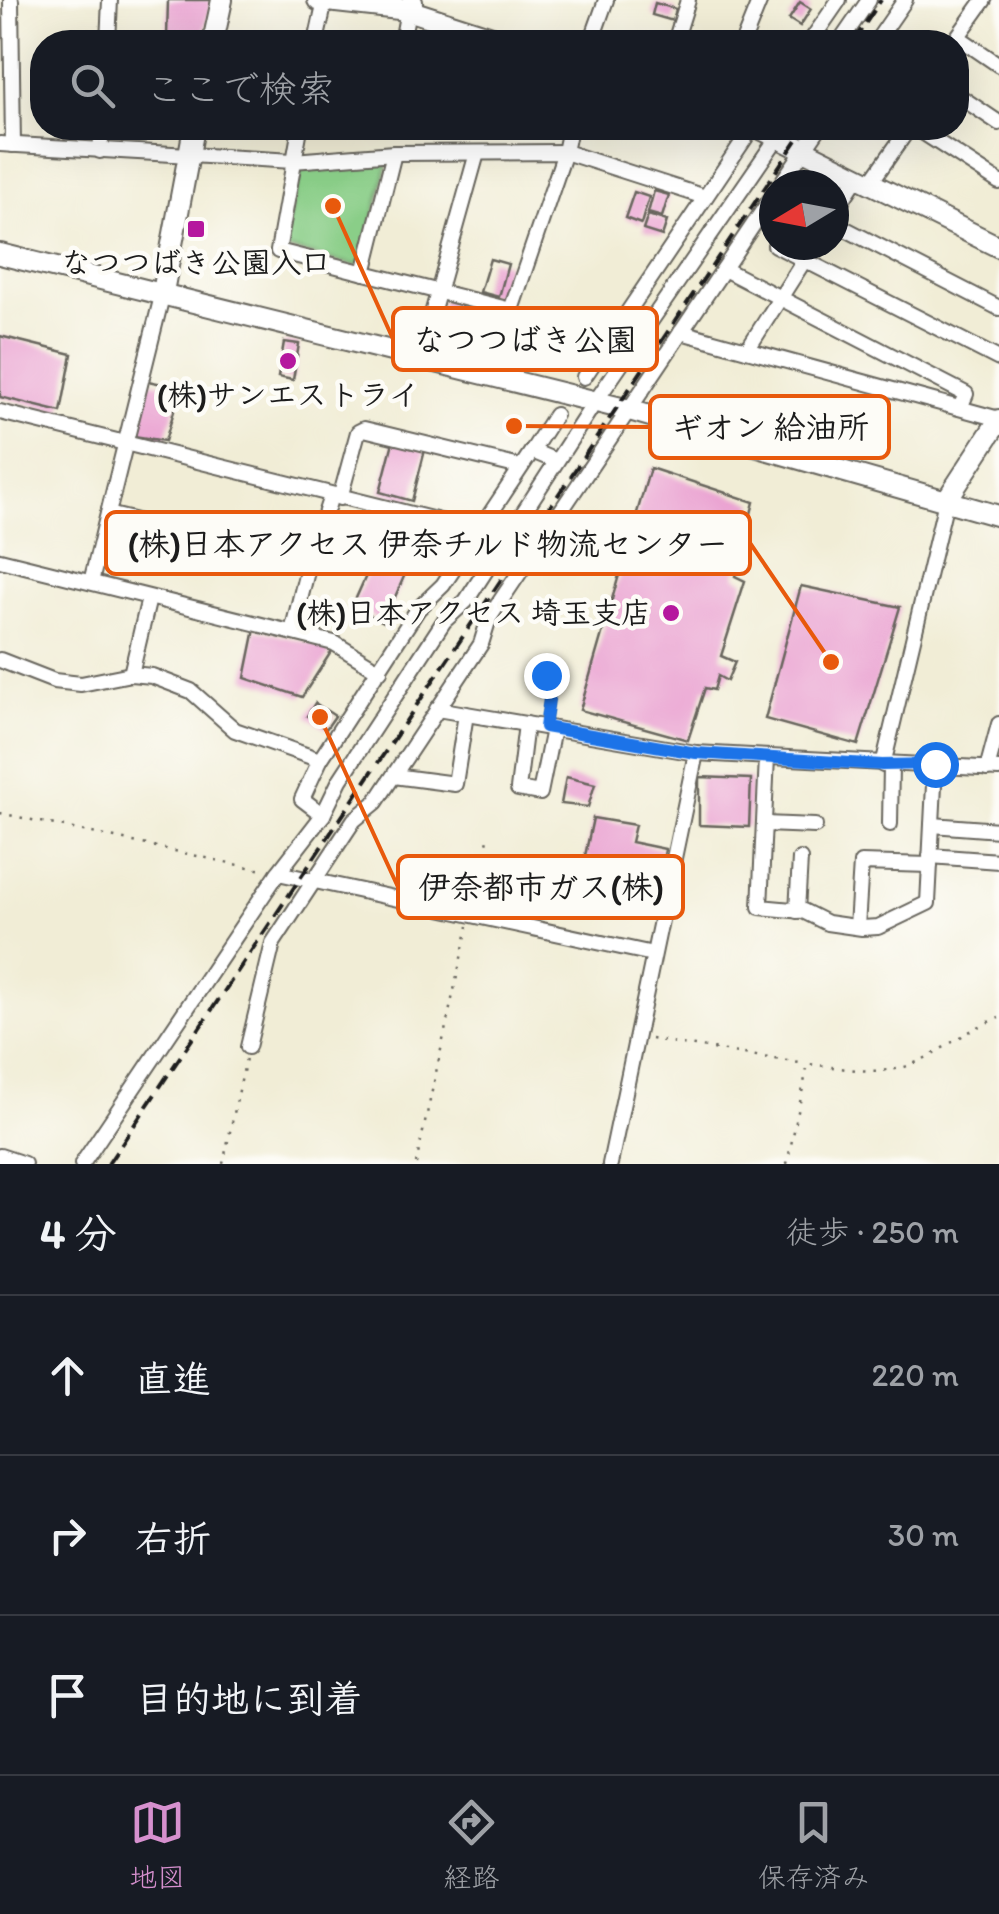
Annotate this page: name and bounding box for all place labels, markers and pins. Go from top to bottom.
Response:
marker: なつつばき公園入口 [185,218,207,240]
place label: なつつばき公園入口 [61,244,331,281]
callout: なつつばき公園 [393,308,657,370]
marker: (株)サンエストライ [277,350,299,372]
place label: (株)サンエストライ [157,376,419,413]
callout: ギオン 給油所 [650,396,889,458]
callout: (株)日本アクセス 伊奈チルド物流センター [106,512,750,574]
place label: (株)日本アクセス 埼玉支店 [296,594,651,631]
marker: (株)日本アクセス 埼玉支店 [660,602,682,624]
callout: 伊奈都市ガス(株) [398,856,683,918]

